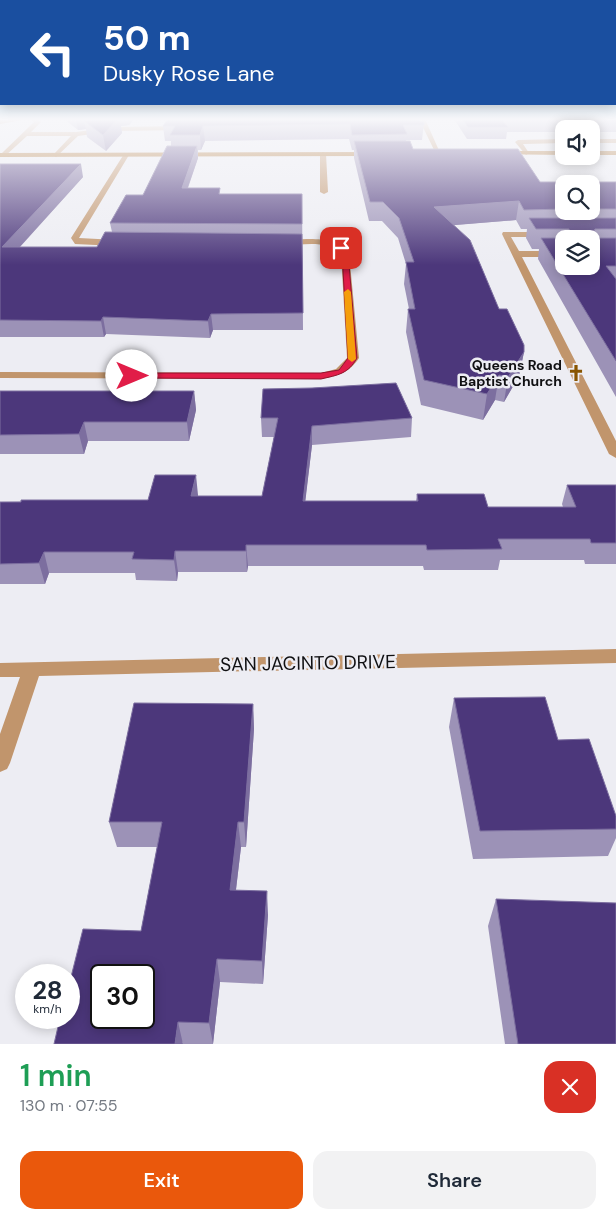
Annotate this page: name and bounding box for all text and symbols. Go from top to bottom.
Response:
text: 50 m [103,15,191,61]
icon: left [20,20,85,85]
text: Dusky Rose Lane [103,59,275,88]
map controls [555,120,600,275]
button: sound [555,120,600,165]
button: search [555,175,600,220]
pin [320,227,362,269]
button: layers [555,230,600,275]
icon: arrive [327,234,355,262]
position arrow [105,349,157,401]
place label: Queens Road Baptist Church [459,356,562,390]
church icon: Queens Road Baptist Church [566,363,586,383]
street label: SAN JACINTO DRIVE [220,649,396,677]
speed limit sign: 30 [90,964,155,1029]
text: 28 [32,974,63,1007]
text: km/h [33,1001,62,1017]
text: 1 min [20,1056,92,1095]
button: close [544,1061,596,1113]
text: 130 m · 07:55 [20,1095,118,1116]
button: Exit [20,1151,303,1209]
button: Share [313,1151,596,1209]

